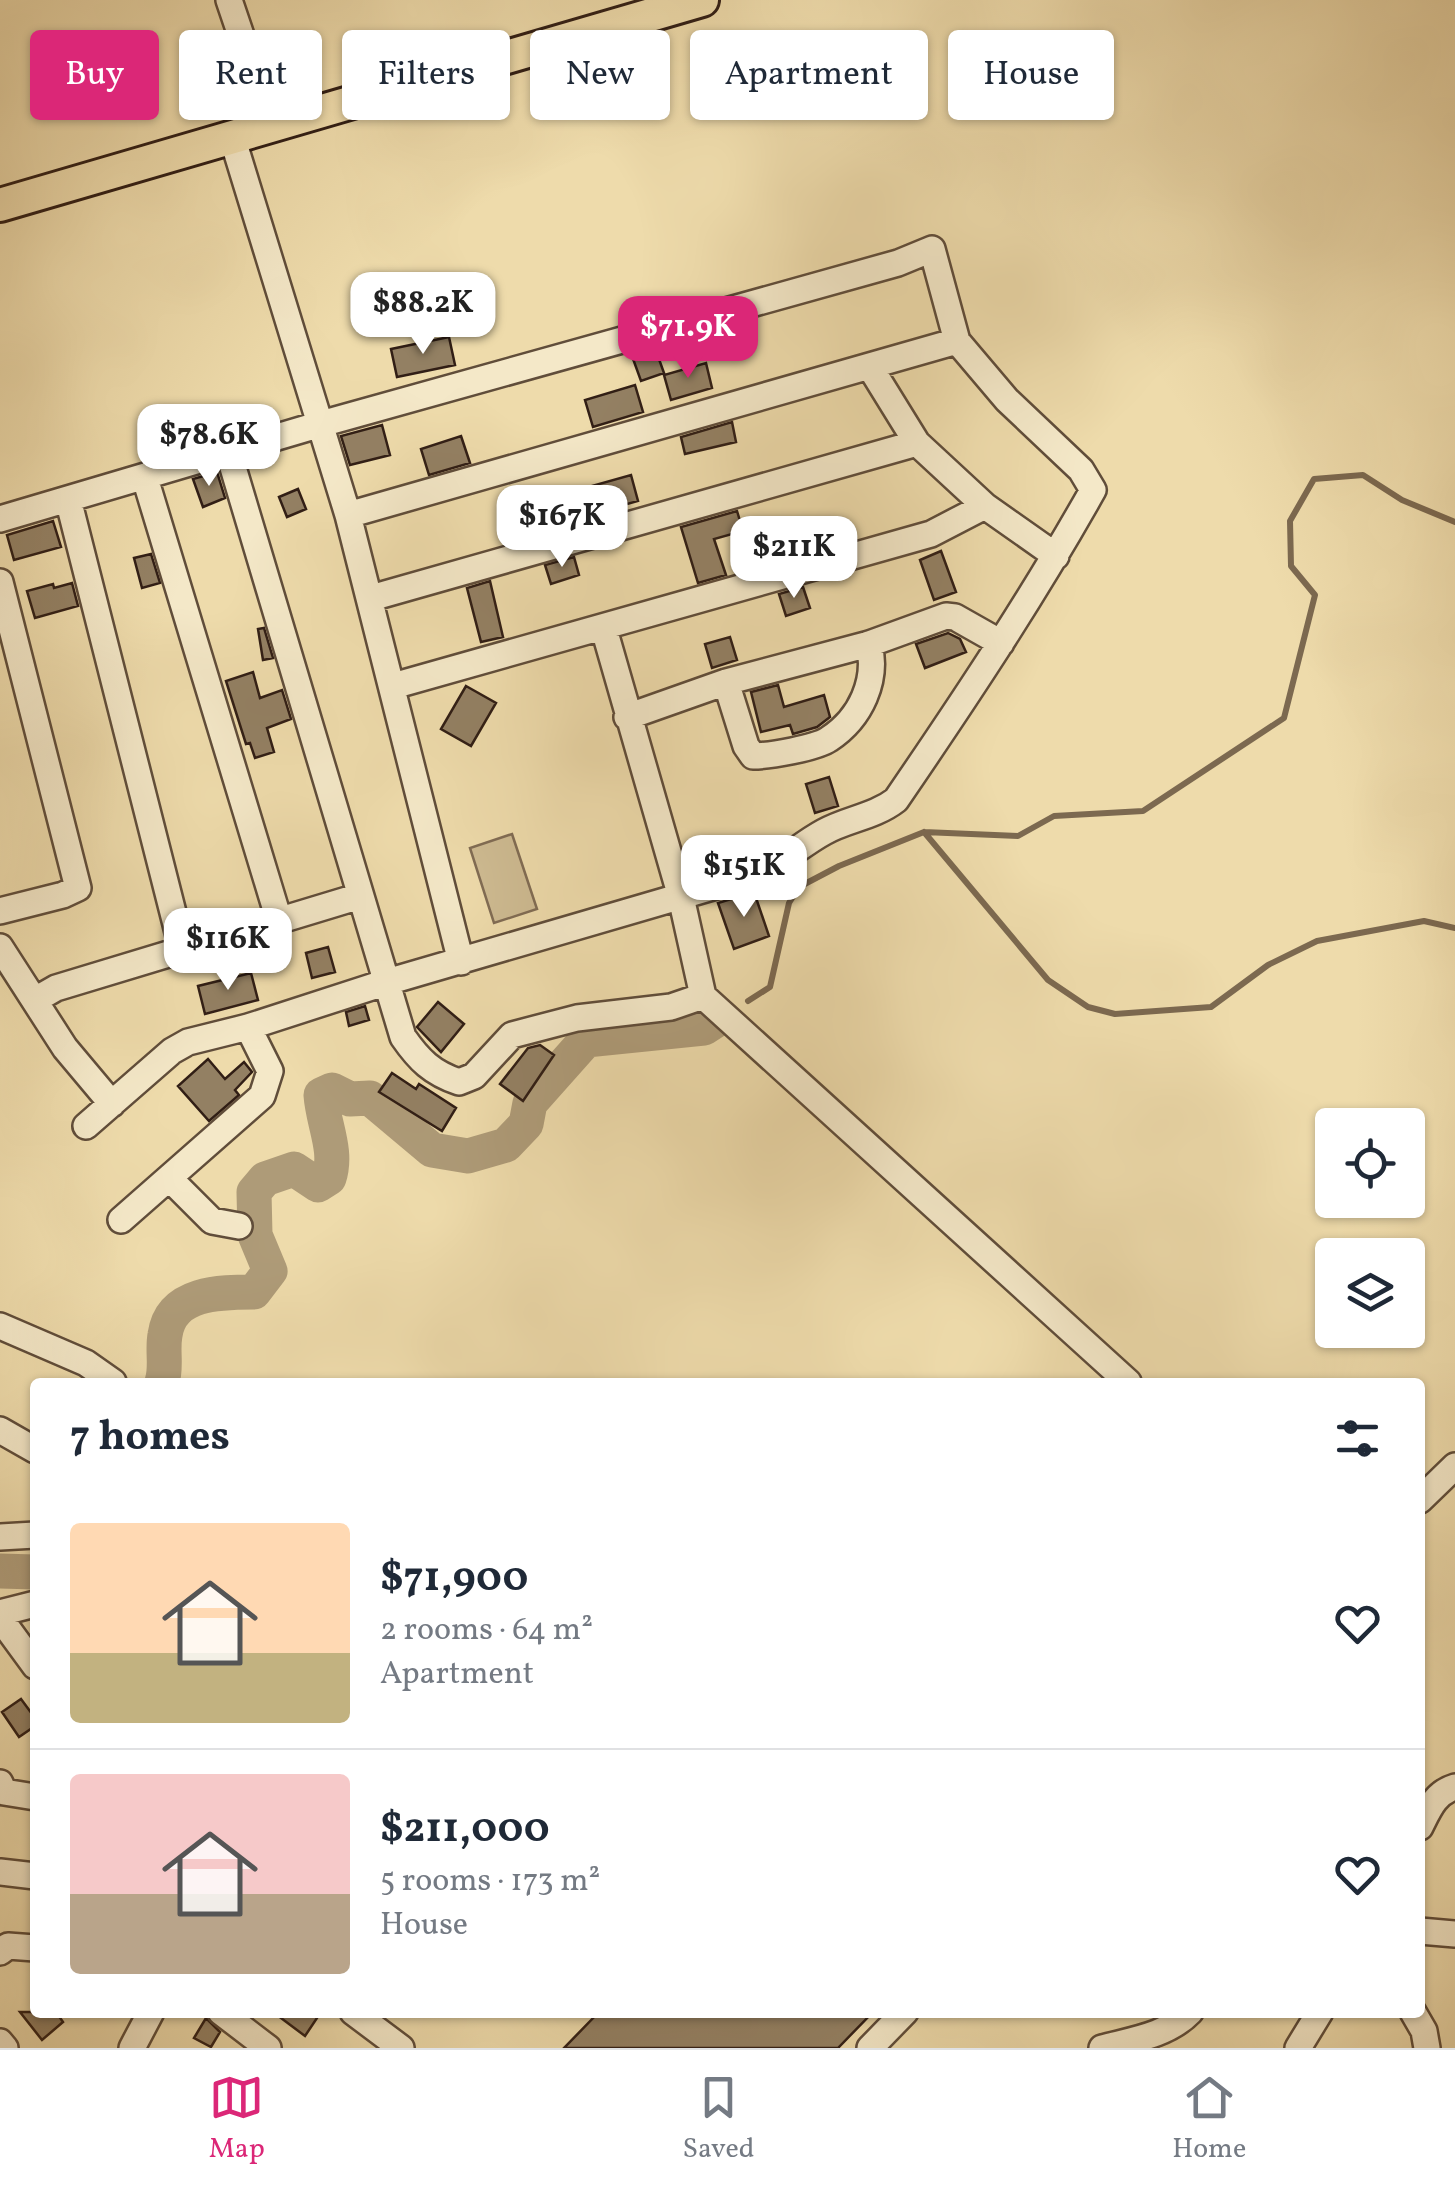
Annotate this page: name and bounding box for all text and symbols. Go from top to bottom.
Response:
chip: Buy [30,30,159,120]
chip: Rent [179,30,322,120]
chip: Filters [342,30,510,120]
chip: New [530,30,670,120]
chip: Apartment [690,30,928,120]
chip: House [948,30,1114,120]
pin: $88.2K [342,272,504,357]
text: $88.2K [372,282,474,326]
pin: $71.9K [607,296,769,381]
text: $71.9K [640,306,736,350]
pin: $78.6K [128,404,290,489]
text: $78.6K [159,414,259,458]
pin: $167K [492,485,632,570]
text: $167K [519,495,605,539]
pin: $211K [724,516,864,601]
text: $211K [752,526,836,570]
pin: $151K [674,835,814,920]
text: $151K [703,845,785,889]
pin: $116K [158,908,298,993]
text: $116K [186,918,270,962]
map controls [1315,1108,1425,1348]
button: locate [1315,1108,1425,1218]
button: layers [1315,1238,1425,1348]
text: 7 homes [70,1409,230,1468]
icon: filters [1330,1411,1385,1466]
text: $71,900 [380,1550,528,1609]
icon: home [150,1563,270,1683]
icon: heart [1330,1596,1385,1651]
text: 2 rooms · 64 m² [380,1609,593,1653]
text: Apartment [380,1653,534,1697]
text: $211,000 [380,1801,550,1860]
icon: home [150,1814,270,1934]
icon: heart [1330,1847,1385,1902]
text: 5 rooms · 173 m² [380,1860,600,1904]
text: House [380,1904,468,1948]
tab: Map [209,2070,265,2169]
tab: Saved [682,2070,755,2169]
tab: Home [1172,2070,1246,2169]

